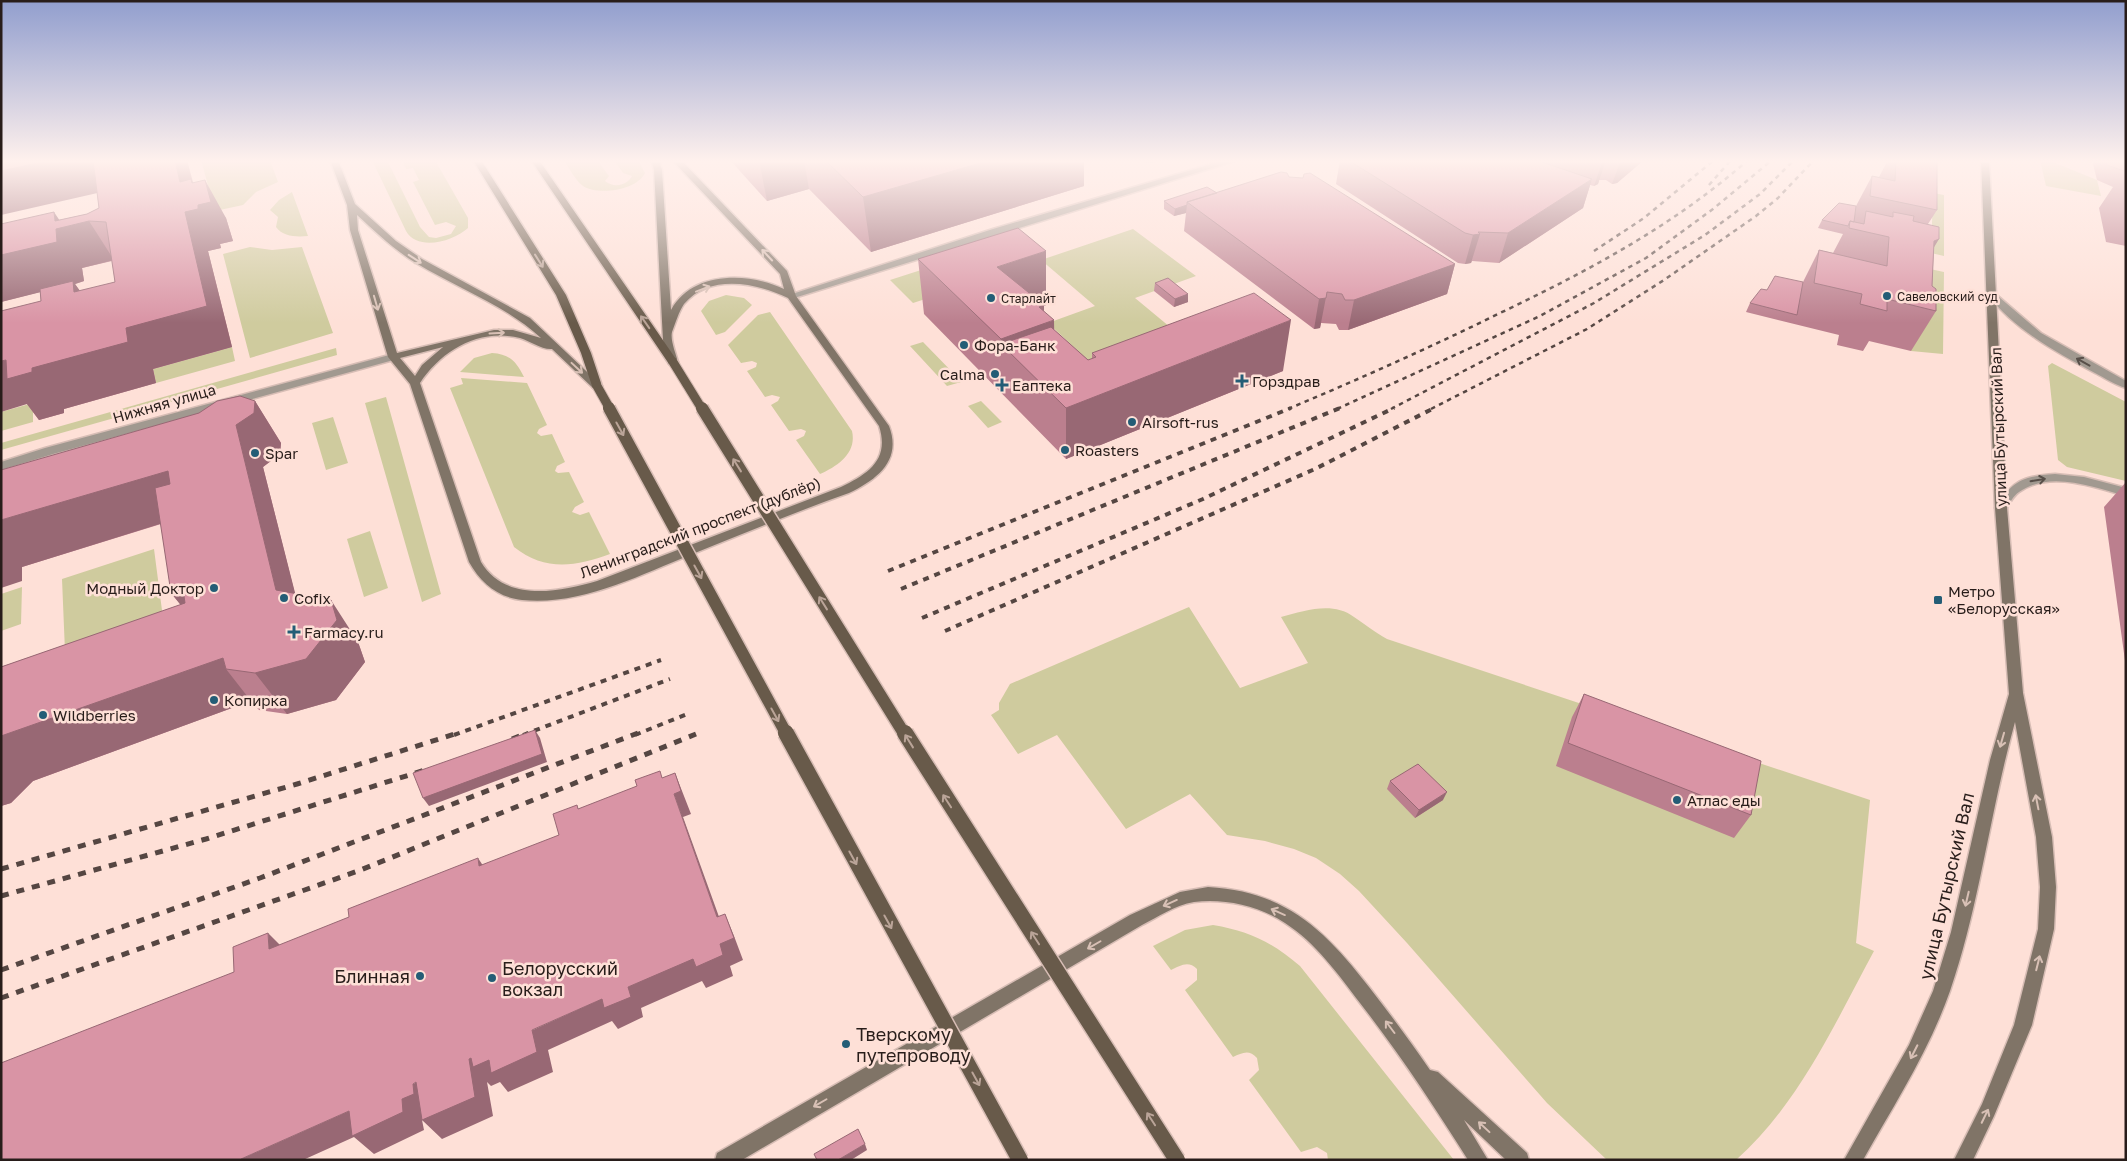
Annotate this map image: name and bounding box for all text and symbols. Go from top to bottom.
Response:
one-way arrow [761,248,773,261]
one-way arrow [408,254,422,264]
one-way arrow [534,254,545,268]
one-way arrow [696,283,711,292]
place label: Савеловский cуд [1897,289,1998,304]
marker: Савеловский cуд [1881,290,1893,302]
place label: Старлайт [1001,291,1056,306]
marker: Старлайт [985,292,997,304]
one-way arrow [371,294,381,310]
one-way arrow [640,315,650,329]
one-way arrow [488,328,504,338]
place label: Фора-Банк [974,336,1056,354]
marker: Фора-Банк [958,339,970,351]
street label: улица Бутырский Вал [1986,347,2010,507]
one-way arrow [2076,357,2091,366]
one-way arrow [571,362,584,374]
place label: Calma [940,365,985,383]
marker: Calma [989,368,1001,380]
place label: Горздрав [1252,372,1320,390]
marker: Горздрав [1236,375,1248,387]
place label: Еаптека [1012,376,1071,394]
marker: Еаптека [996,379,1008,391]
street label: Нижняя улица [110,380,218,426]
place label: Airsoft-rus [1142,413,1219,431]
marker: Airsoft-rus [1126,416,1138,428]
one-way arrow [615,422,625,437]
place label: Roasters [1075,441,1139,459]
place label: Spar [265,444,298,462]
marker: Roasters [1059,444,1071,456]
marker: Spar [249,447,261,459]
one-way arrow [731,458,742,472]
street label: Ленинградский проспект (дублёр) [577,473,823,581]
one-way arrow [2029,475,2045,485]
one-way arrow [694,564,703,579]
place label: Модный Доктор [86,579,204,597]
marker: Модный Доктор [208,582,220,594]
place label: Метро «Белорусская» [1948,582,2060,617]
place label: Cofix [294,589,331,607]
marker: Cofix [278,592,290,604]
marker: Метро «Белорусская» [1932,594,1944,606]
one-way arrow [818,596,828,610]
place label: Farmacy.ru [304,623,384,641]
marker: Farmacy.ru [288,626,300,638]
place label: Копирка [224,691,288,709]
marker: Копирка [208,694,220,706]
place label: Wildberries [53,706,136,724]
one-way arrow [771,707,781,721]
marker: Wildberries [37,709,49,721]
one-way arrow [1997,732,2007,748]
one-way arrow [904,734,914,748]
street label: улица Бутырский Вал [1914,790,1978,982]
place label: Атлас еды [1687,791,1761,809]
one-way arrow [942,794,952,808]
marker: Атлас еды [1671,794,1683,806]
one-way arrow [2032,795,2041,811]
one-way arrow [848,850,858,865]
one-way arrow [1962,890,1971,906]
one-way arrow [1163,899,1178,909]
one-way arrow [1271,907,1286,916]
one-way arrow [884,914,894,928]
one-way arrow [1029,931,1039,945]
one-way arrow [1087,940,1101,950]
one-way arrow [2034,955,2043,971]
place label: Белорусский вокзал [502,957,618,1000]
place label: Блинная [334,965,410,987]
marker: Блинная [414,970,426,982]
marker: Белорусский вокзал [486,972,498,984]
one-way arrow [1385,1020,1395,1034]
place label: Тверскому путепроводу [856,1023,971,1066]
marker: Тверскому путепроводу [840,1038,852,1050]
one-way arrow [1909,1044,1918,1059]
one-way arrow [971,1071,981,1086]
one-way arrow [814,1099,828,1109]
one-way arrow [1980,1109,1990,1124]
one-way arrow [1145,1112,1155,1126]
one-way arrow [1478,1121,1491,1132]

